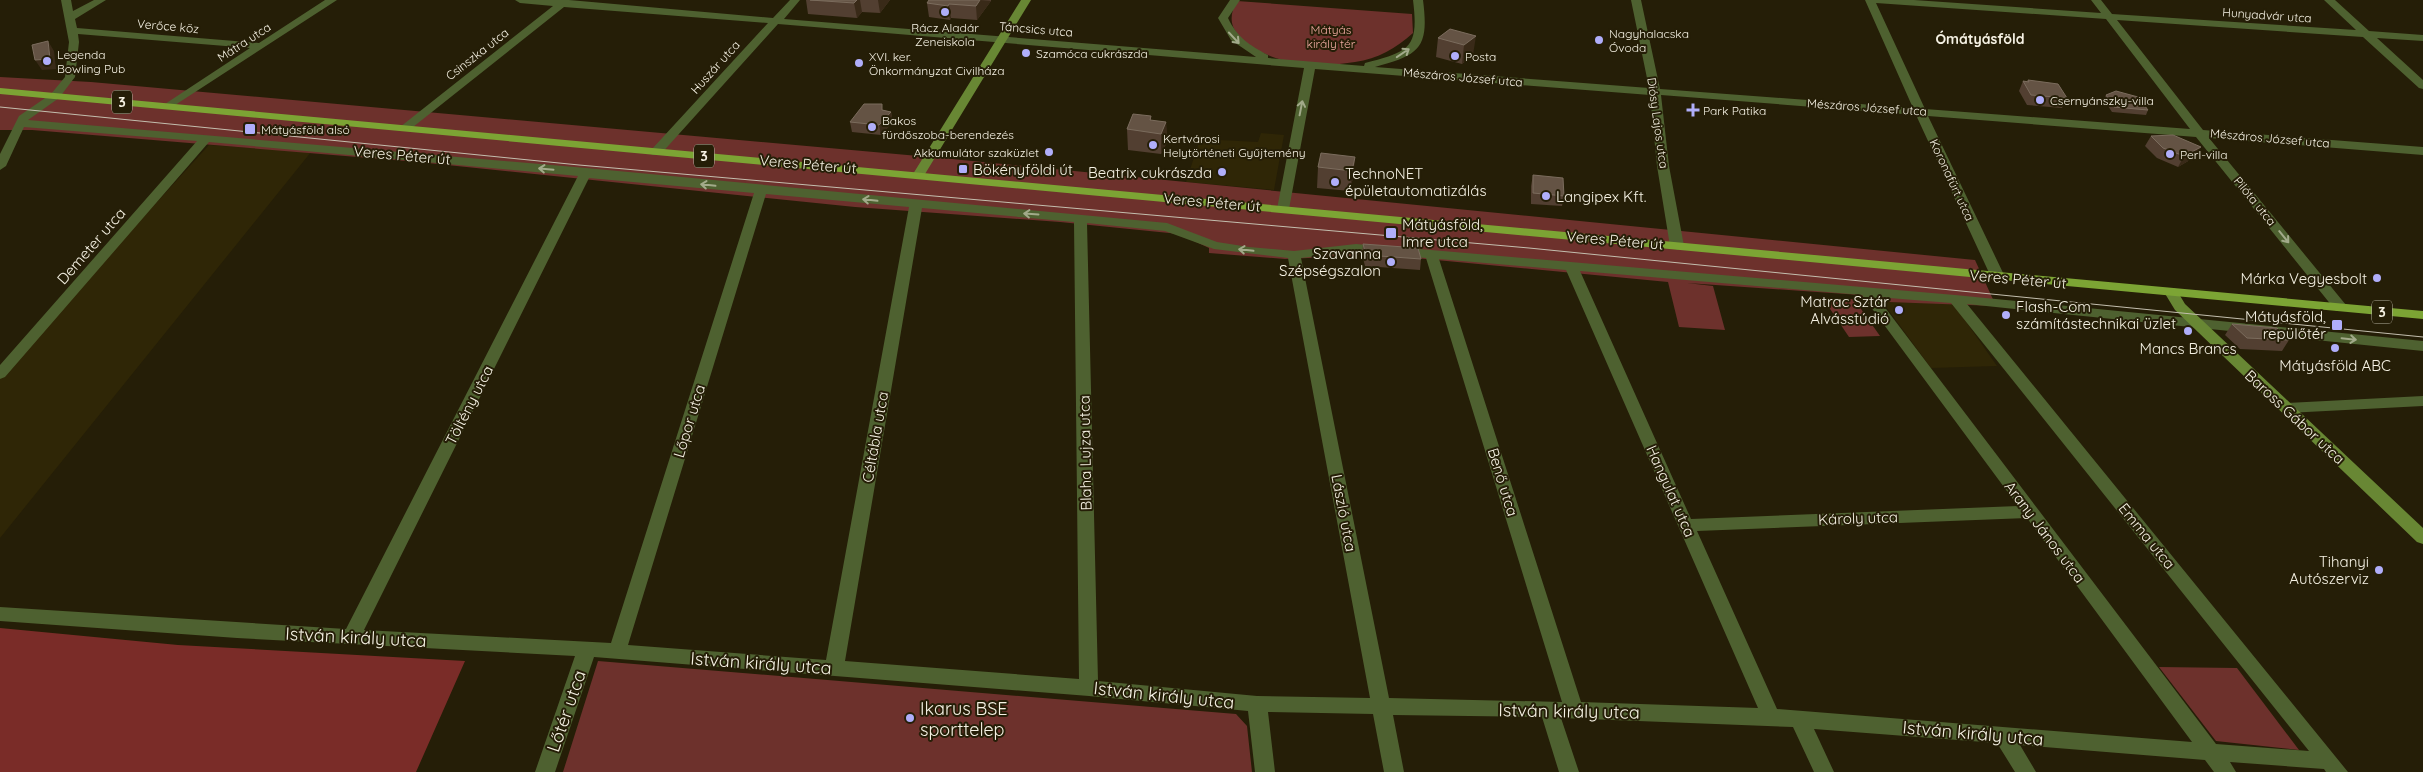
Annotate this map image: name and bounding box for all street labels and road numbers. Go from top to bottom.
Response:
street label: Hunyadvár utca [2222,4,2312,26]
street label: Verőce köz [137,16,200,36]
street label: Táncsics utca [998,18,1074,40]
street label: Mátra utca [214,19,274,65]
street label: Csinszka utca [443,25,511,83]
street label: Huszár utca [687,37,743,97]
street label: Mészáros József utca [1403,64,1523,90]
street label: Diósy Lajos utca [1644,77,1672,169]
road number: 3 [112,90,132,114]
street label: Mészáros József utca [1807,95,1927,119]
street label: Mészáros József utca [2210,125,2330,151]
street label: Koronafürt utca [1927,137,1977,223]
street label: Veres Péter út [353,141,451,169]
road number: 3 [694,144,714,168]
street label: Veres Péter út [759,150,857,178]
street label: Pilóta utca [2231,173,2279,229]
street label: Veres Péter út [1163,188,1261,216]
street label: Demeter utca [53,204,129,288]
street label: Veres Péter út [1566,226,1664,254]
street label: Veres Péter út [1969,265,2067,293]
road number: 3 [2372,300,2392,324]
street label: Töltény utca [441,362,497,448]
street label: Baross Gábor utca [2241,366,2349,468]
street label: Lőpor utca [669,382,709,460]
street label: Céltábla utca [858,390,892,484]
street label: Blaha Lujza utca [1074,395,1096,511]
street label: Hangulat utca [1642,442,1700,540]
street label: Benő utca [1484,446,1522,518]
street label: László utca [1327,473,1361,553]
street label: Arany János utca [2001,477,2089,587]
street label: Emma utca [2115,499,2179,573]
street label: Károly utca [1818,507,1898,529]
street label: István király utca [285,622,427,652]
street label: István király utca [690,647,832,679]
street label: Lőtér utca [541,667,591,755]
street label: István király utca [1093,676,1235,714]
street label: István király utca [1498,698,1640,724]
street label: István király utca [1902,715,2044,751]

